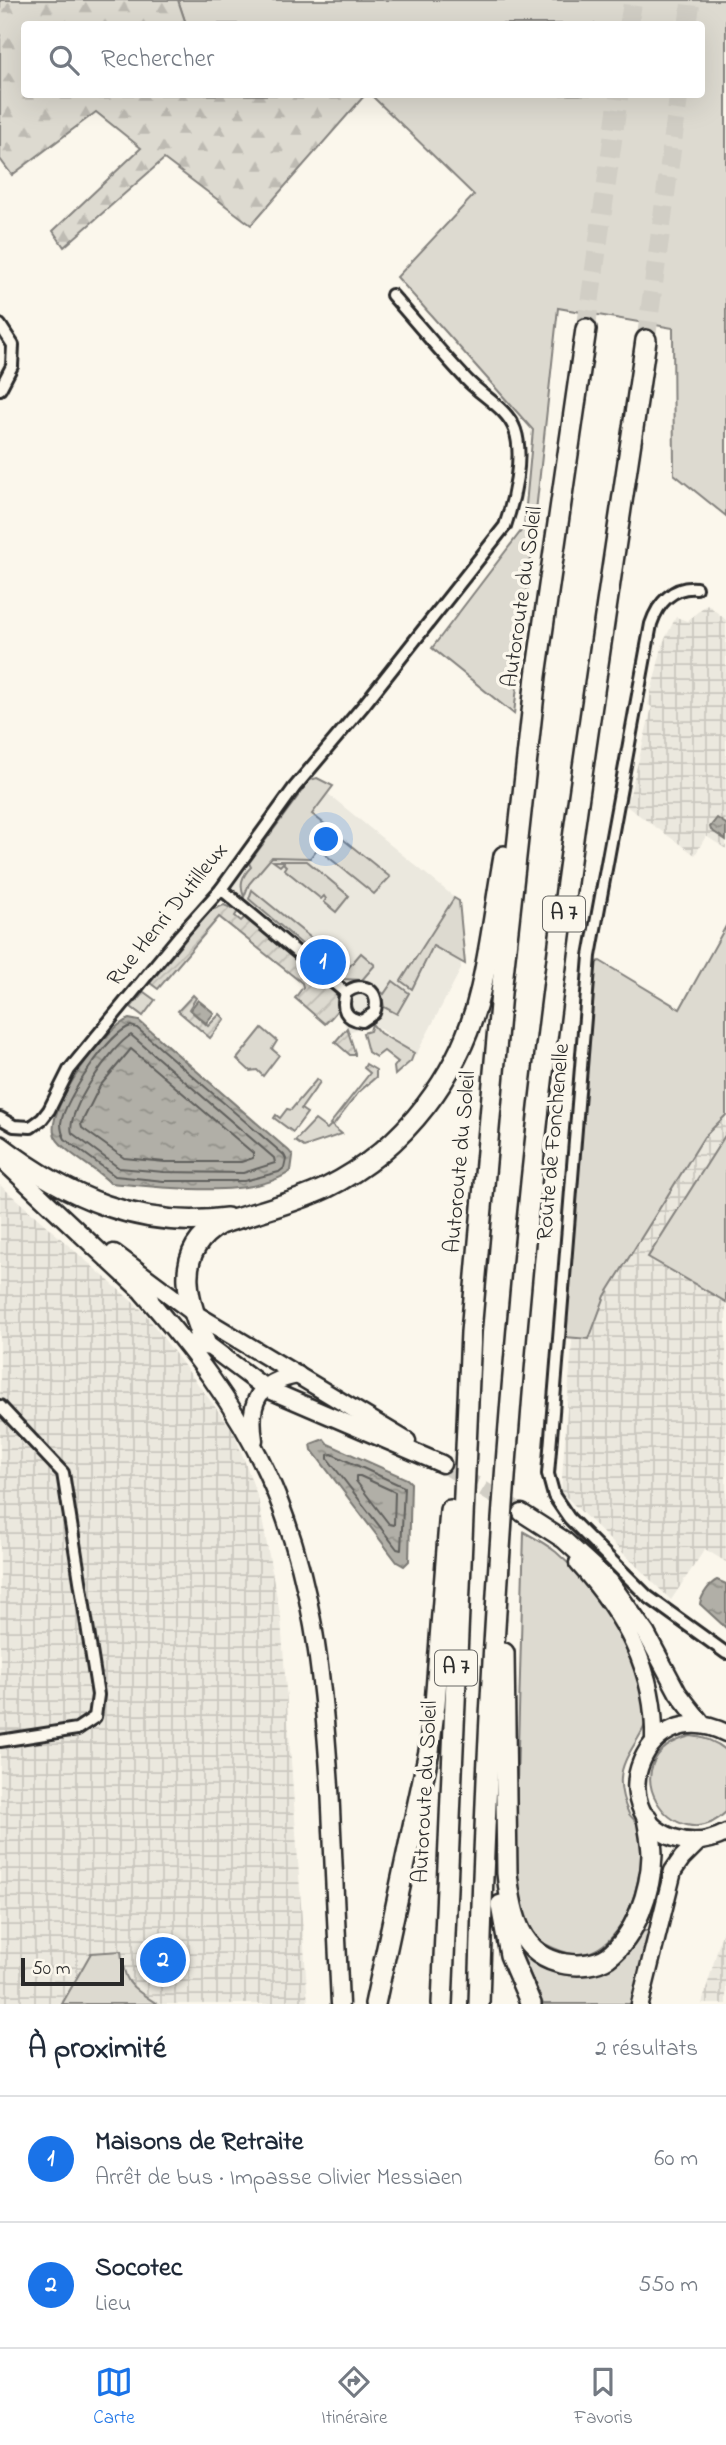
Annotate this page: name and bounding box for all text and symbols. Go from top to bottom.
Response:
search box [21,21,705,98]
icon: search [45,41,83,79]
text: Rechercher [101,41,214,79]
street label: Autoroute du Soleil [494,504,552,690]
your location [309,822,343,856]
street label: Rue Henri Dutilleux [99,836,237,994]
road number: A 7 [543,897,585,932]
pin: 1 [300,936,346,988]
street label: Route de Fonchenelle [529,1041,579,1242]
street label: Autoroute du Soleil [437,1069,485,1255]
road number: A 7 [435,1650,477,1686]
street label: Autoroute du Soleil [405,1700,447,1884]
pin: 2 [140,1934,186,1986]
scale bar [21,1955,124,1987]
text: 50 m [32,1956,71,1983]
text: À proximité [28,2028,166,2072]
text: 2 résultats [595,2033,698,2066]
text: Maisons de Retraite [95,2124,304,2162]
text: 1 [47,2143,55,2176]
text: 60 m [654,2143,698,2176]
text: Arrêt de bus · Impasse Olivier Messiaen [95,2162,462,2195]
text: Socotec [95,2250,182,2288]
text: 2 [45,2269,57,2302]
text: 550 m [638,2269,698,2302]
text: Lieu [95,2288,131,2321]
tab: Carte [93,2363,135,2432]
tab: Itinéraire [321,2363,387,2432]
tab: Favoris [574,2363,633,2432]

